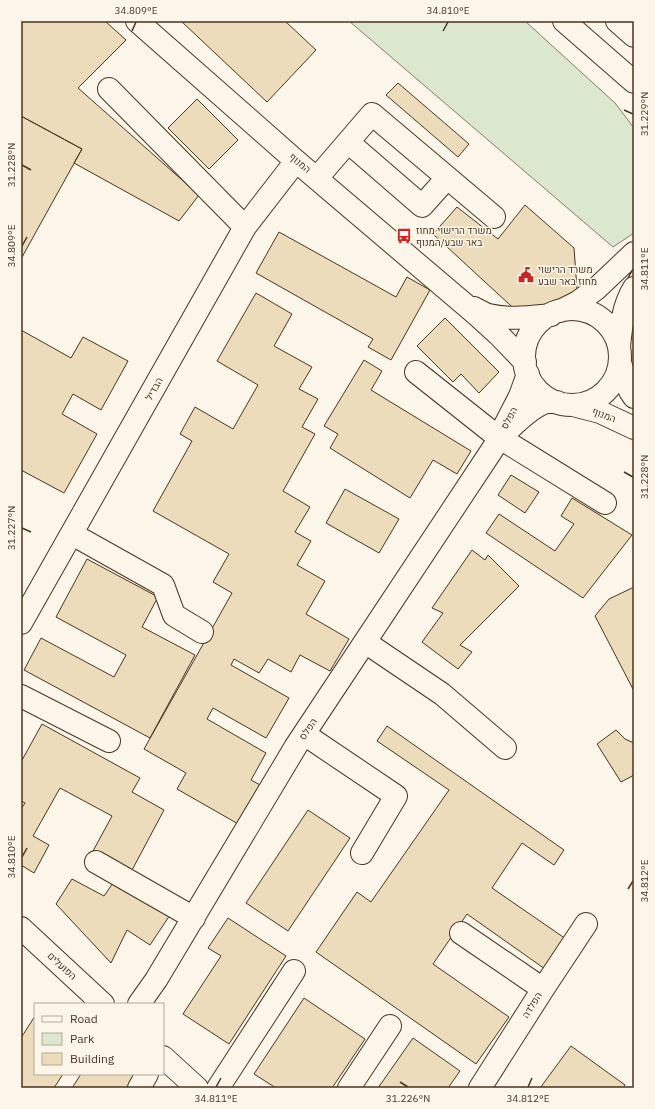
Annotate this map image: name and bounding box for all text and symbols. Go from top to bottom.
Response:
text: 34.809°E [114,4,158,17]
text: 34.810°E [426,4,470,17]
text: 31.229°N [638,92,651,136]
text: 31.228°N [5,143,18,187]
street label: המנוף [286,150,314,176]
text: 34.809°E [5,224,18,268]
place label: משרד הרישוי מחוז באר שבע/המנוף [416,224,492,249]
bus stop icon: משרד הרישוי מחוז באר שבע/המנוף [395,227,413,245]
text: 34.811°E [638,247,651,291]
place label: משרד הרישוי מחוז באר שבע [538,263,597,288]
public building icon: משרד הרישוי מחוז באר שבע [517,266,535,284]
street label: הבדיל [142,375,166,403]
street label: הפלס [498,404,520,432]
street label: המנוף [590,404,618,426]
text: 31.228°N [638,455,651,499]
text: 31.227°N [5,506,18,550]
street label: הפלס [296,715,320,742]
text: 34.810°E [5,835,18,879]
text: 34.812°E [638,859,651,903]
street label: הפועלים [45,949,79,983]
street label: הפלדה [519,989,545,1020]
legend [34,1003,164,1075]
text: Road [70,1011,98,1026]
text: Park [70,1031,95,1046]
text: Building [70,1051,115,1066]
text: 34.811°E [194,1092,238,1105]
text: 31.226°N [386,1092,430,1105]
text: 34.812°E [506,1092,550,1105]

